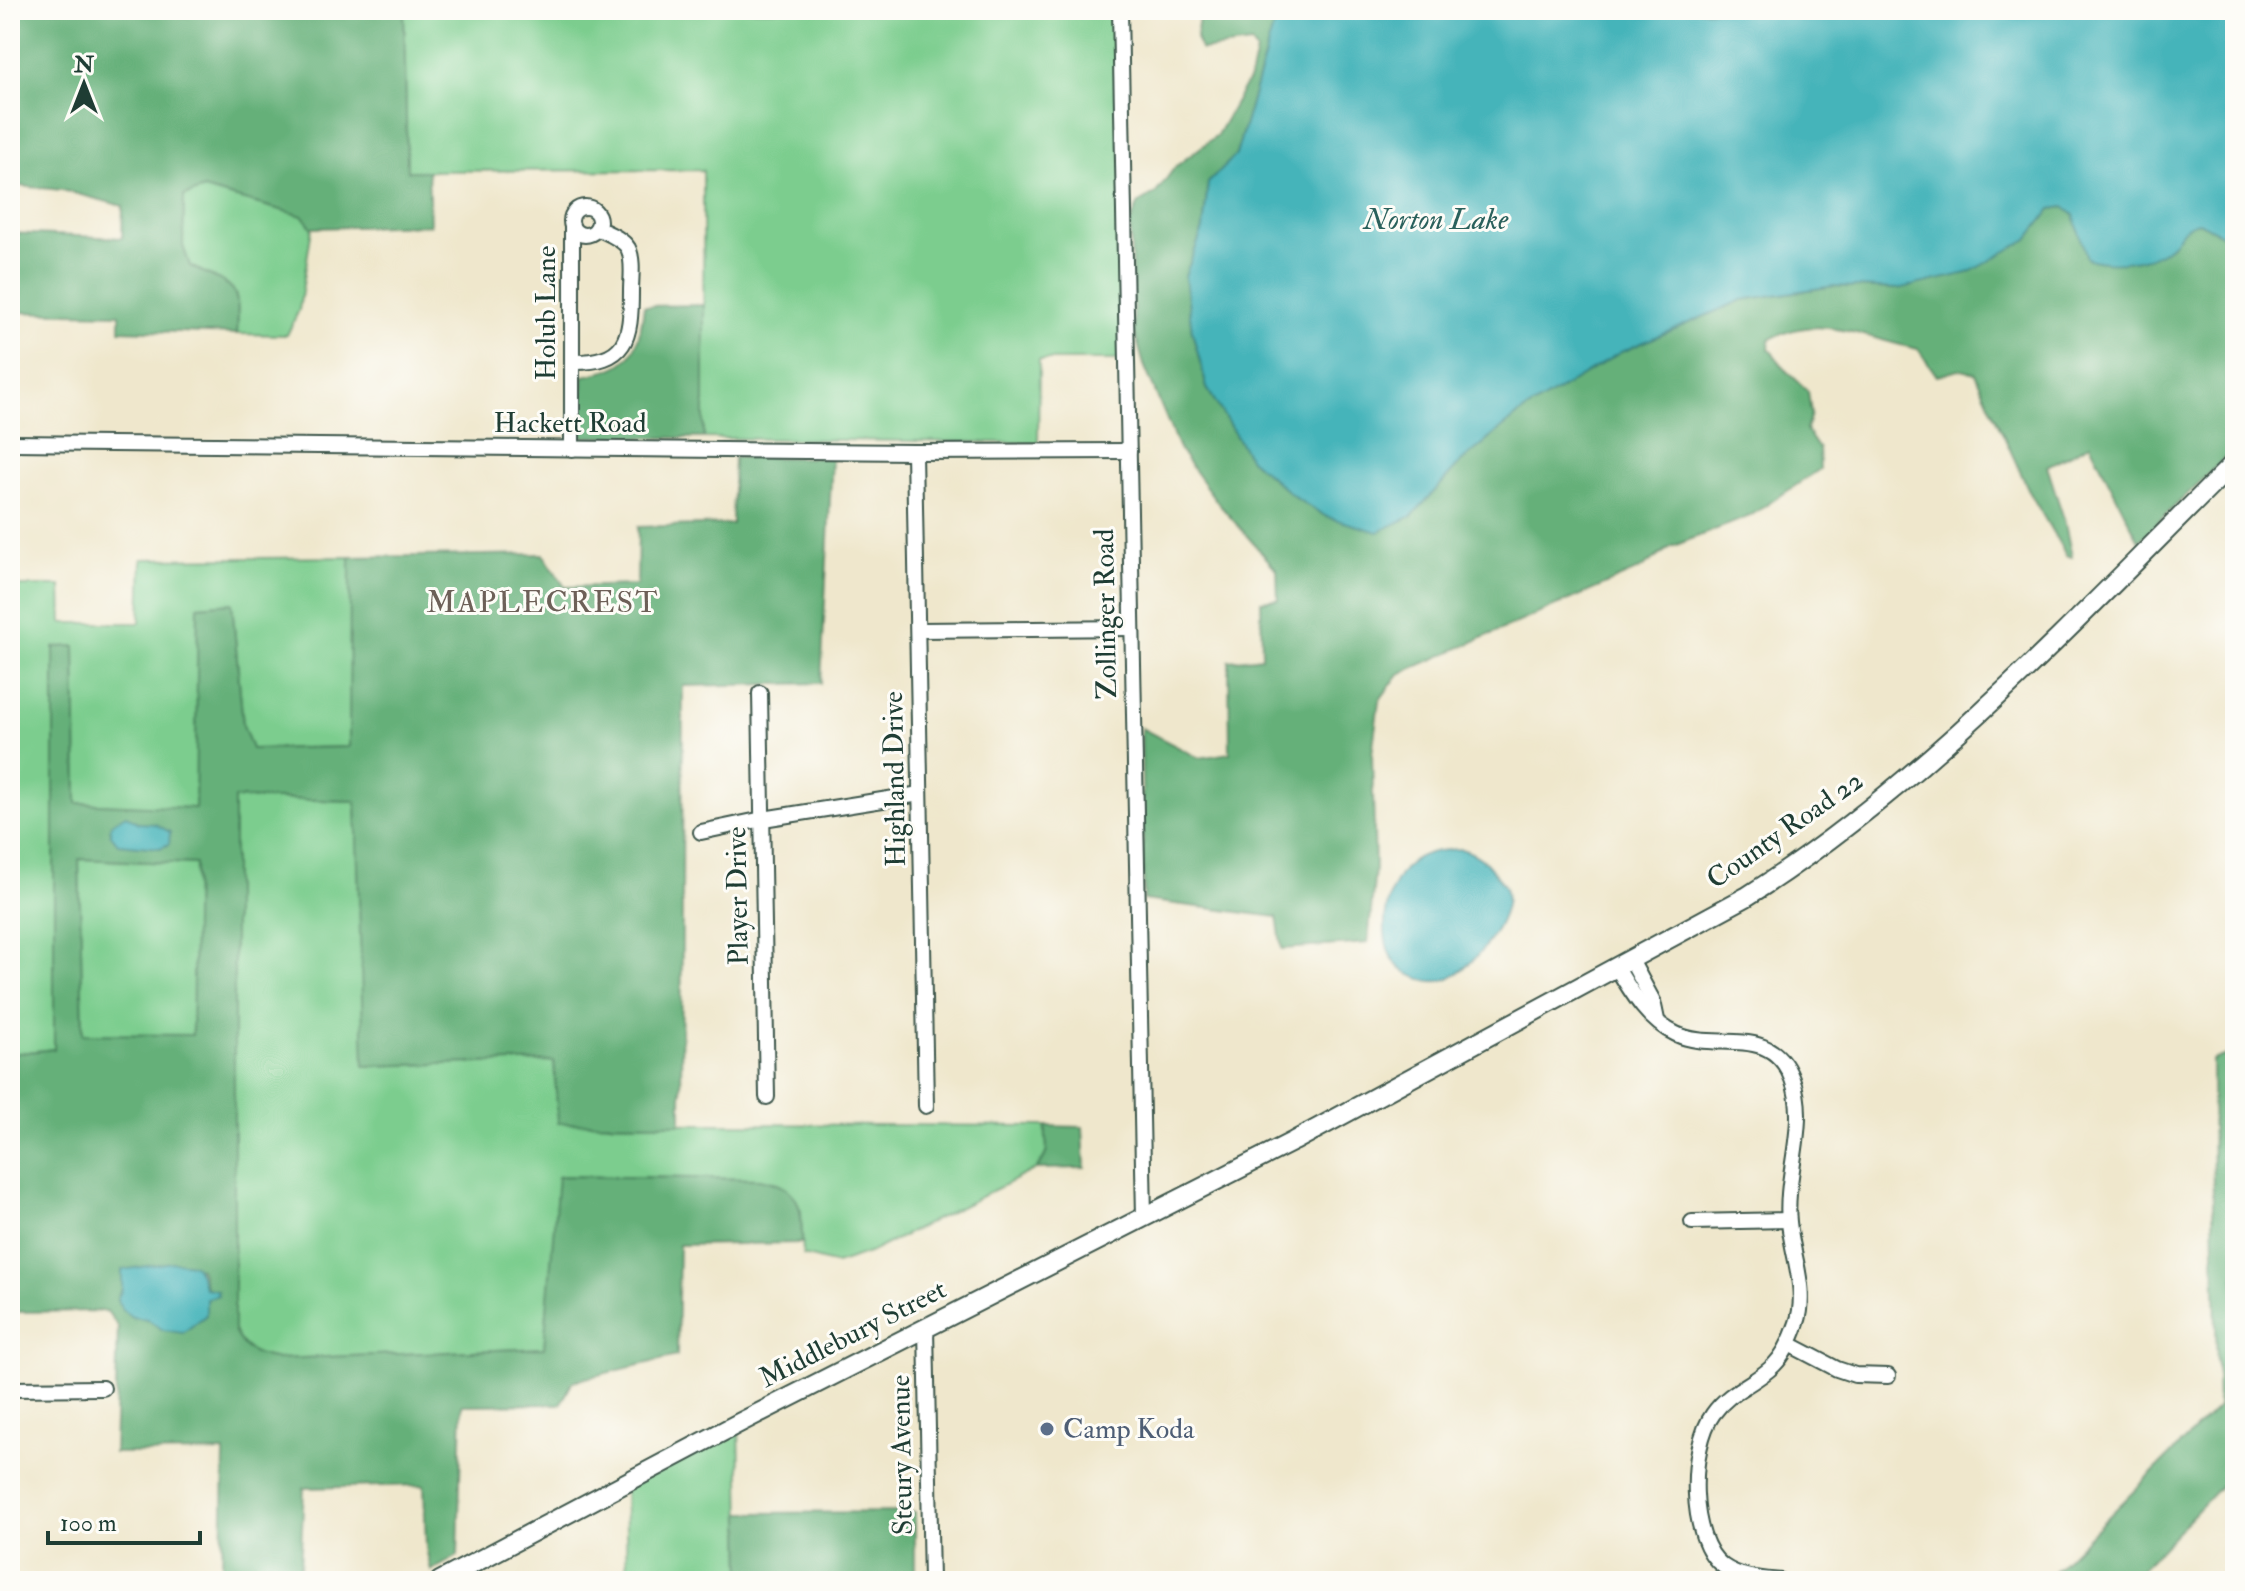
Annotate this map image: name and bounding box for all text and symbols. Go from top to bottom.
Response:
north arrow [44,44,124,124]
text: N [73,51,94,79]
water label: Norton Lake [1362,201,1509,238]
street label: Holub Lane [529,245,564,380]
street label: Hackett Road [493,406,647,441]
street label: Zollinger Road [1087,528,1125,700]
district label: MAPLECREST [427,584,660,621]
street label: Highland Drive [876,691,914,867]
street label: County Road 22 [1700,763,1870,897]
street label: Player Drive [719,826,757,966]
street label: Middlebury Street [754,1272,952,1396]
street label: Steury Avenue [883,1374,921,1536]
place label: Camp Koda [1063,1412,1195,1447]
marker: Camp Koda [1038,1420,1056,1438]
scale bar [48,1495,200,1545]
text: 100 m [60,1508,117,1539]

